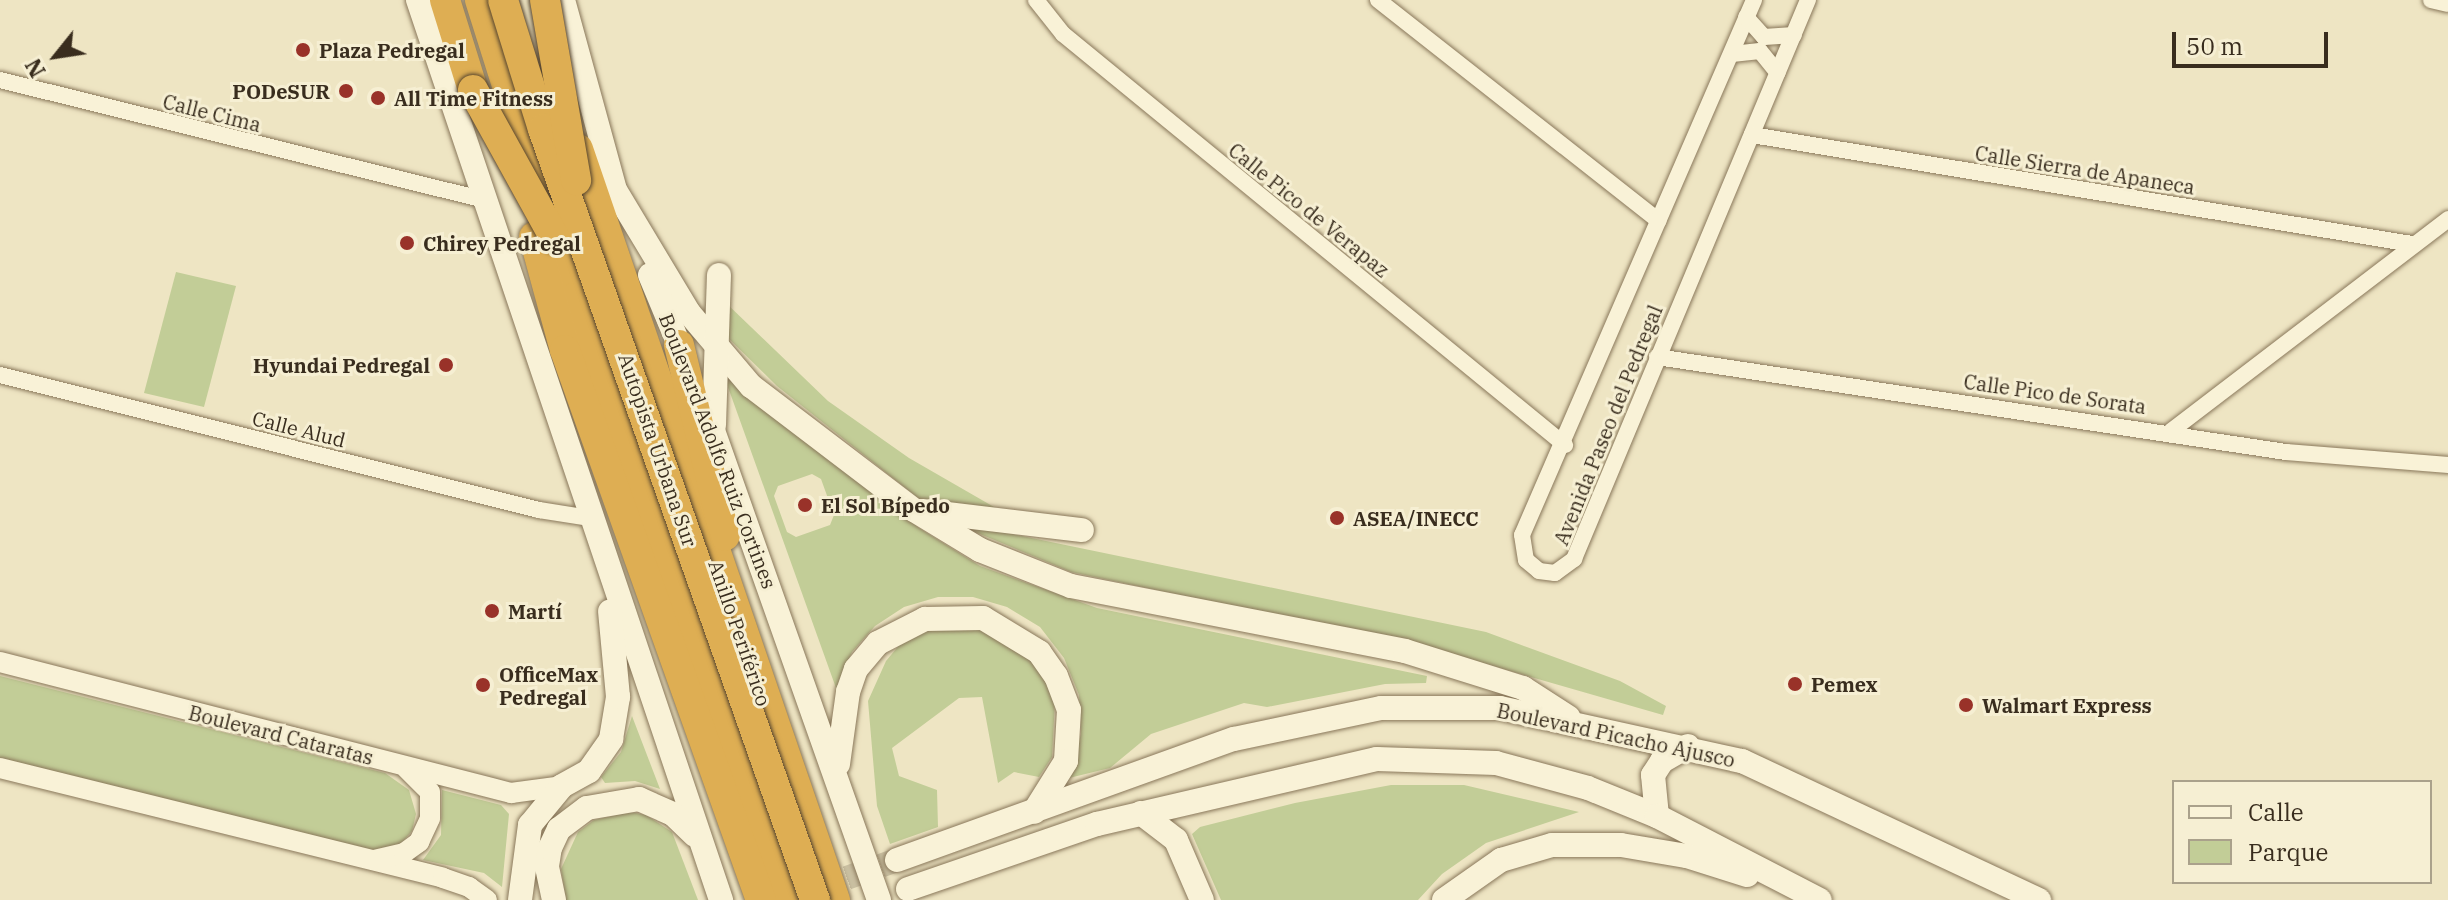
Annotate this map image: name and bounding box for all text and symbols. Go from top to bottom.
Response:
north arrow [16,16,96,96]
scale bar [2176,16,2332,66]
text: 50 m [2186,30,2243,62]
place label: Plaza Pedregal [319,38,465,62]
marker: Plaza Pedregal [294,41,312,59]
text: N [18,53,52,83]
place label: PODeSUR [232,79,330,103]
marker: PODeSUR [337,82,355,100]
place label: All Time Fitness [394,86,553,110]
street label: Calle Cima [160,89,264,137]
marker: All Time Fitness [369,89,387,107]
street label: Calle Pico de Verapaz [1224,138,1394,282]
street label: Calle Sierra de Apaneca [1973,141,2197,199]
place label: Chirey Pedregal [423,231,581,255]
marker: Chirey Pedregal [398,234,416,252]
street label: Avenida Paseo del Pedregal [1549,301,1667,549]
street label: Boulevard Adolfo Ruiz Cortines [654,310,782,592]
street label: Autopista Urbana Sur [614,350,702,550]
place label: Hyundai Pedregal [253,353,430,377]
marker: Hyundai Pedregal [437,356,455,374]
street label: Calle Pico de Sorata [1962,369,2148,419]
street label: Calle Alud [250,406,348,452]
place label: El Sol Bípedo [821,493,950,517]
marker: El Sol Bípedo [796,496,814,514]
place label: ASEA/INECC [1353,506,1479,530]
marker: ASEA/INECC [1328,509,1346,527]
street label: Anillo Periférico [704,557,776,709]
place label: Martí [508,599,562,623]
marker: Martí [483,602,501,620]
place label: OfficeMax Pedregal [499,662,598,709]
place label: Pemex [1811,672,1878,696]
marker: Pemex [1786,675,1804,693]
marker: OfficeMax Pedregal [474,676,492,694]
place label: Walmart Express [1982,693,2152,717]
marker: Walmart Express [1957,696,1975,714]
street label: Boulevard Picacho Ajusco [1495,698,1737,772]
street label: Boulevard Cataratas [186,700,376,770]
legend [2172,780,2432,884]
text: Calle [2248,796,2304,828]
text: Parque [2248,836,2328,868]

